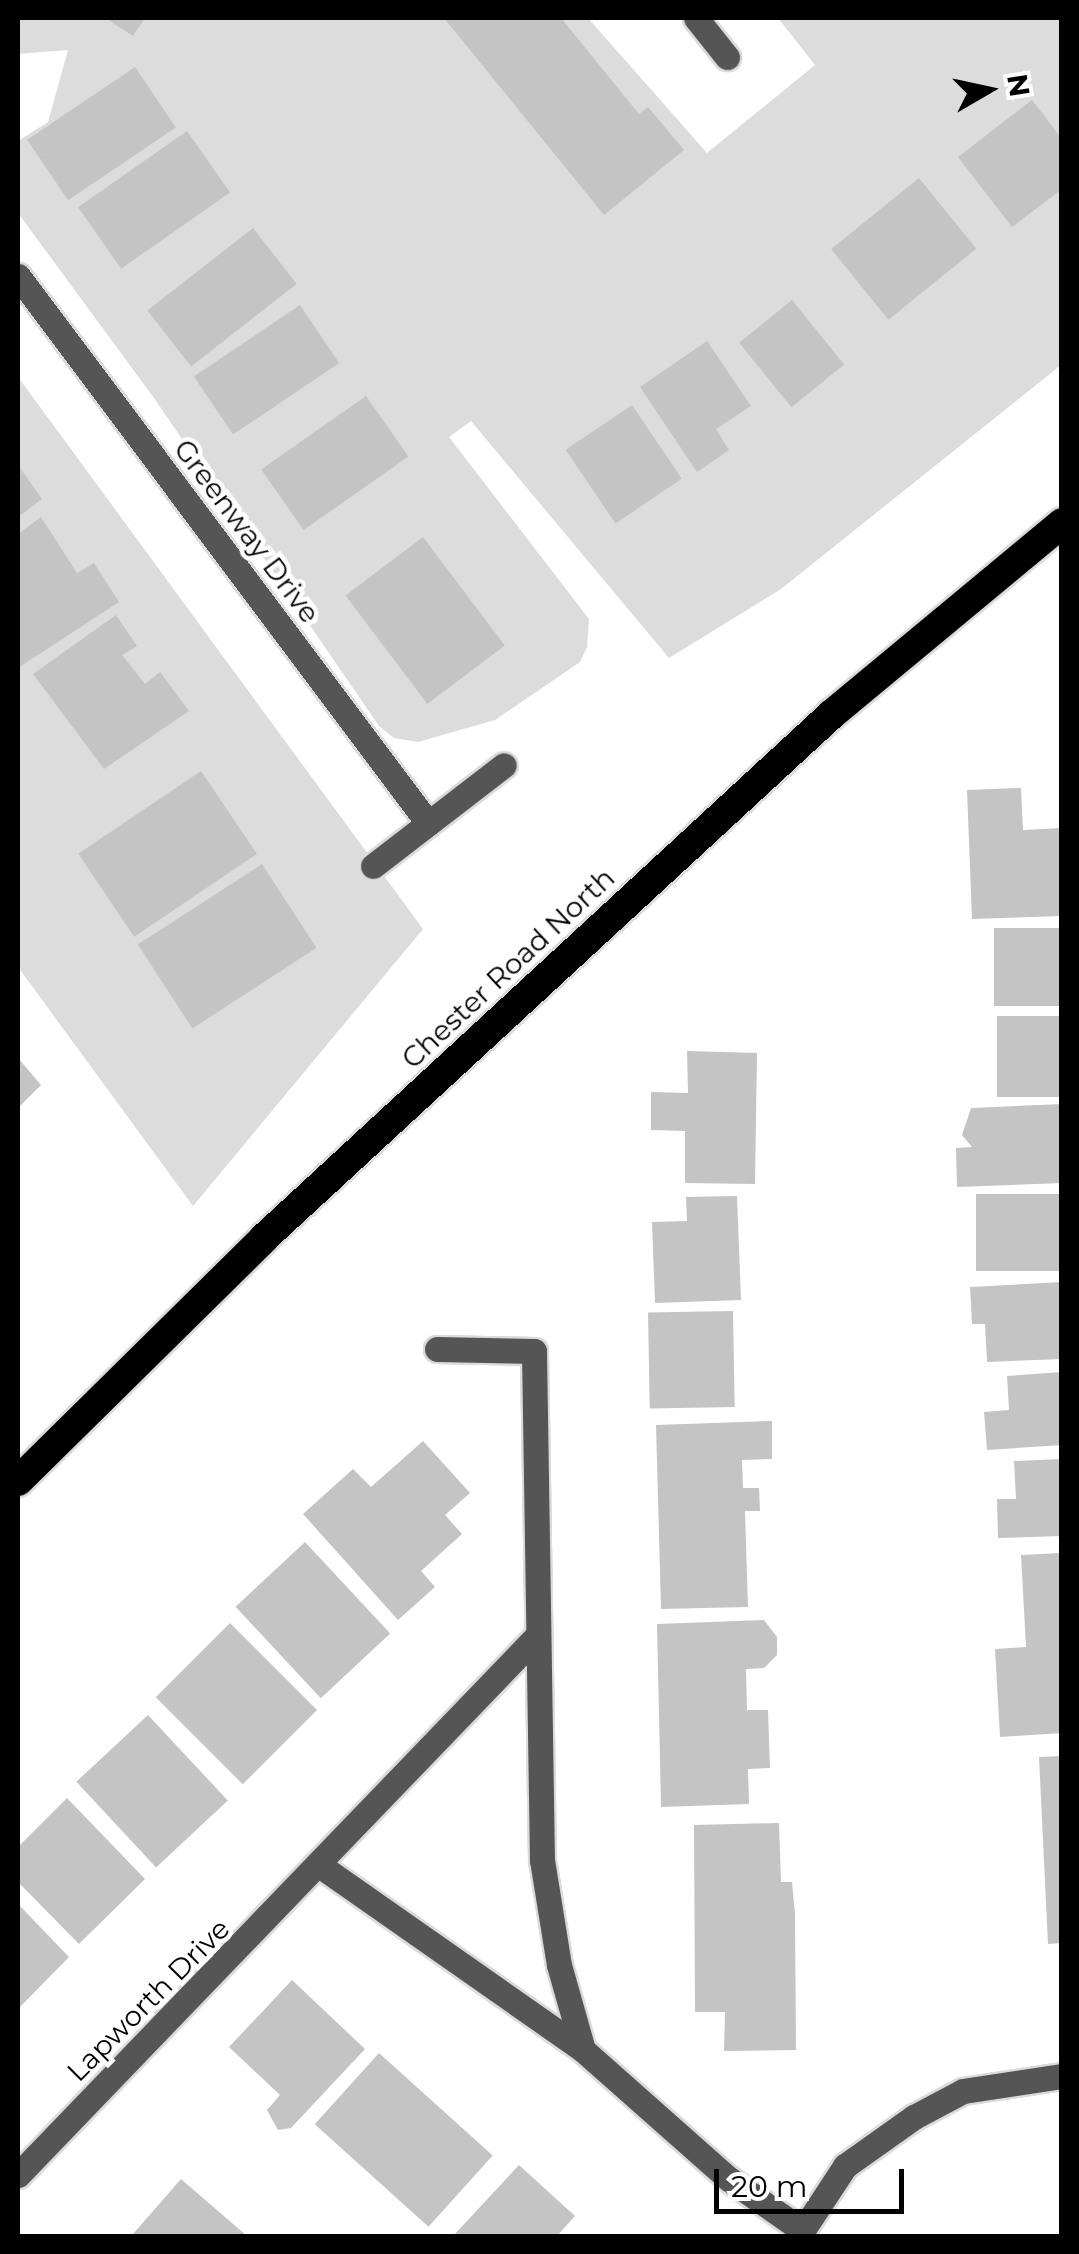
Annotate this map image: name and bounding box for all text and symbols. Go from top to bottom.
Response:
north arrow [939,40,1039,140]
text: N [1000,71,1037,99]
street label: Greenway Drive [167,433,327,629]
street label: Chester Road North [395,861,621,1075]
street label: Lapworth Drive [60,1912,236,2088]
scale bar [719,2149,909,2211]
text: 20 m [731,2168,808,2205]

